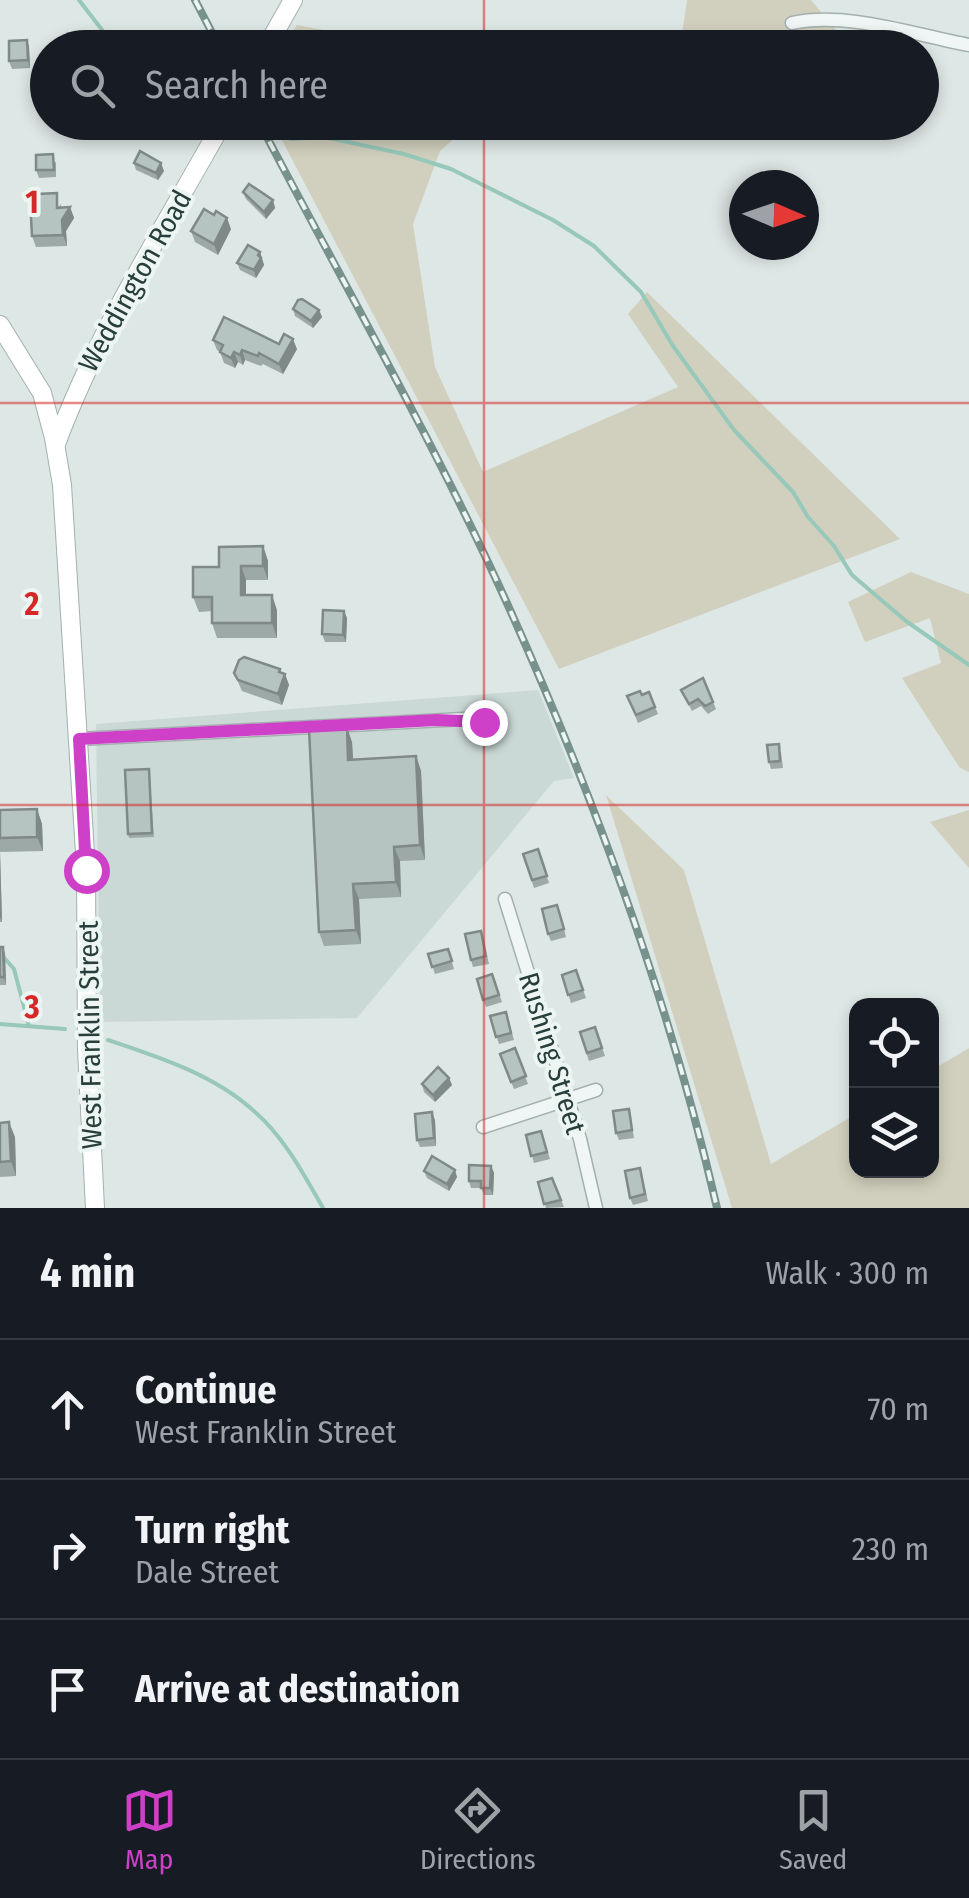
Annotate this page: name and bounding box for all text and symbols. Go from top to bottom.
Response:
search box [30,30,939,140]
icon: search [65,58,120,113]
text: Search here [145,62,328,108]
north arrow [729,170,819,260]
text: 1 [25,183,39,221]
street label: Weddington Road [72,185,198,377]
text: 2 [24,585,40,623]
route end [462,700,508,746]
route start [64,848,110,894]
street label: West Franklin Street [71,920,108,1150]
street label: Rushing Street [512,968,592,1138]
text: 3 [23,988,40,1026]
map controls [849,998,939,1178]
button: locate [849,998,939,1088]
button: layers [849,1088,939,1178]
text: 4 min [40,1248,135,1298]
text: Walk · 300 m [766,1254,929,1292]
text: Continue [135,1367,276,1413]
icon: ahead [40,1382,95,1437]
text: 70 m [868,1390,929,1428]
text: West Franklin Street [135,1413,396,1451]
text: Turn right [135,1507,289,1553]
icon: right [40,1522,95,1577]
text: 230 m [852,1530,929,1568]
text: Dale Street [135,1553,279,1591]
icon: arrive [40,1662,95,1717]
text: Arrive at destination [135,1666,460,1712]
tab: Map [122,1783,177,1876]
tab: Directions [420,1783,536,1876]
tab: Saved [779,1783,847,1876]

